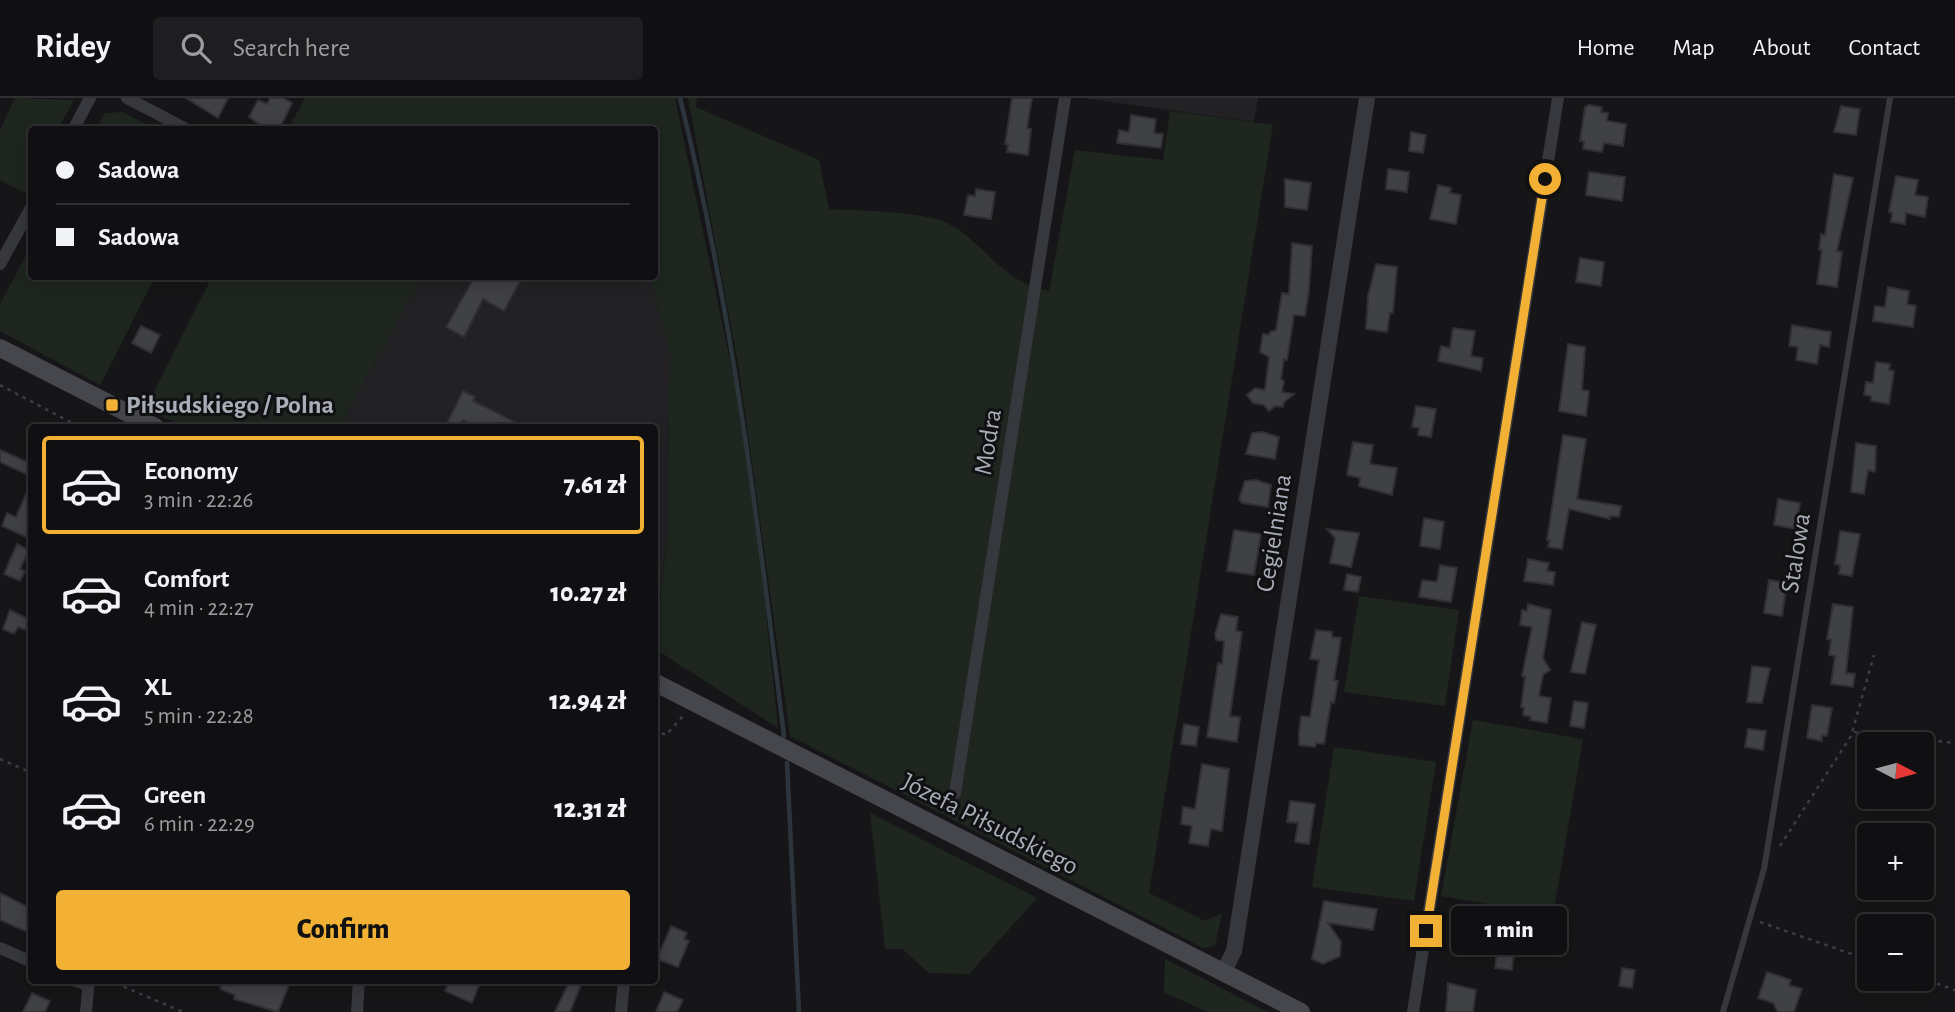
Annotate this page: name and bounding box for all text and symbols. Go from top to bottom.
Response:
search box [153,17,643,80]
icon: search [177,29,215,67]
text: Ridey [35,31,111,64]
text: Search here [233,35,350,61]
text: Home [1577,36,1635,60]
text: Map [1673,36,1715,60]
text: About [1753,36,1810,60]
text: Contact [1848,36,1920,60]
text: Sadowa [98,157,180,183]
route start [1529,163,1561,195]
text: Sadowa [98,224,180,250]
place label: Piłsudskiego / Polna [126,392,334,418]
marker: Piłsudskiego / Polna [104,397,120,413]
street label: Modra [970,407,1006,477]
icon: car [60,454,123,517]
text: Economy [144,458,238,484]
text: 7.61 zł [564,472,626,498]
street label: Cegielniana [1252,472,1296,594]
text: 3 min · 22:26 [144,489,253,512]
street label: Stalowa [1777,511,1815,595]
icon: car [60,562,123,625]
text: Comfort [144,566,229,592]
text: 10.27 zł [550,580,626,606]
text: 4 min · 22:27 [144,597,254,620]
icon: car [60,670,123,733]
text: XL [144,674,171,700]
text: 12.94 zł [549,688,626,714]
text: 5 min · 22:28 [144,705,254,728]
north arrow [1857,732,1934,808]
map controls [1857,732,1934,991]
street label: Józefa Piłsudskiego [898,768,1082,880]
icon: car [60,778,123,841]
text: Green [144,782,206,808]
text: 12.31 zł [554,796,626,822]
text: 6 min · 22:29 [144,813,255,836]
button: + [1857,823,1934,900]
button: Confirm [56,890,630,970]
callout: 1 min [1450,906,1566,956]
button: − [1857,914,1934,991]
route end [1410,915,1442,947]
text: 1 min [1485,919,1533,942]

